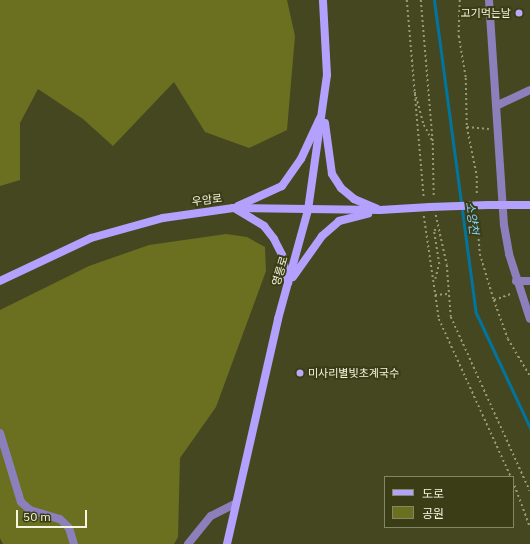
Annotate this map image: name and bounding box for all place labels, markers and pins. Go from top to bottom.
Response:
place label: 고기먹는날 [460,6,511,20]
marker: 고기먹는날 [514,8,524,18]
place label: 미사리별빛초계국수 [308,366,399,380]
marker: 미사리별빛초계국수 [295,368,305,378]

